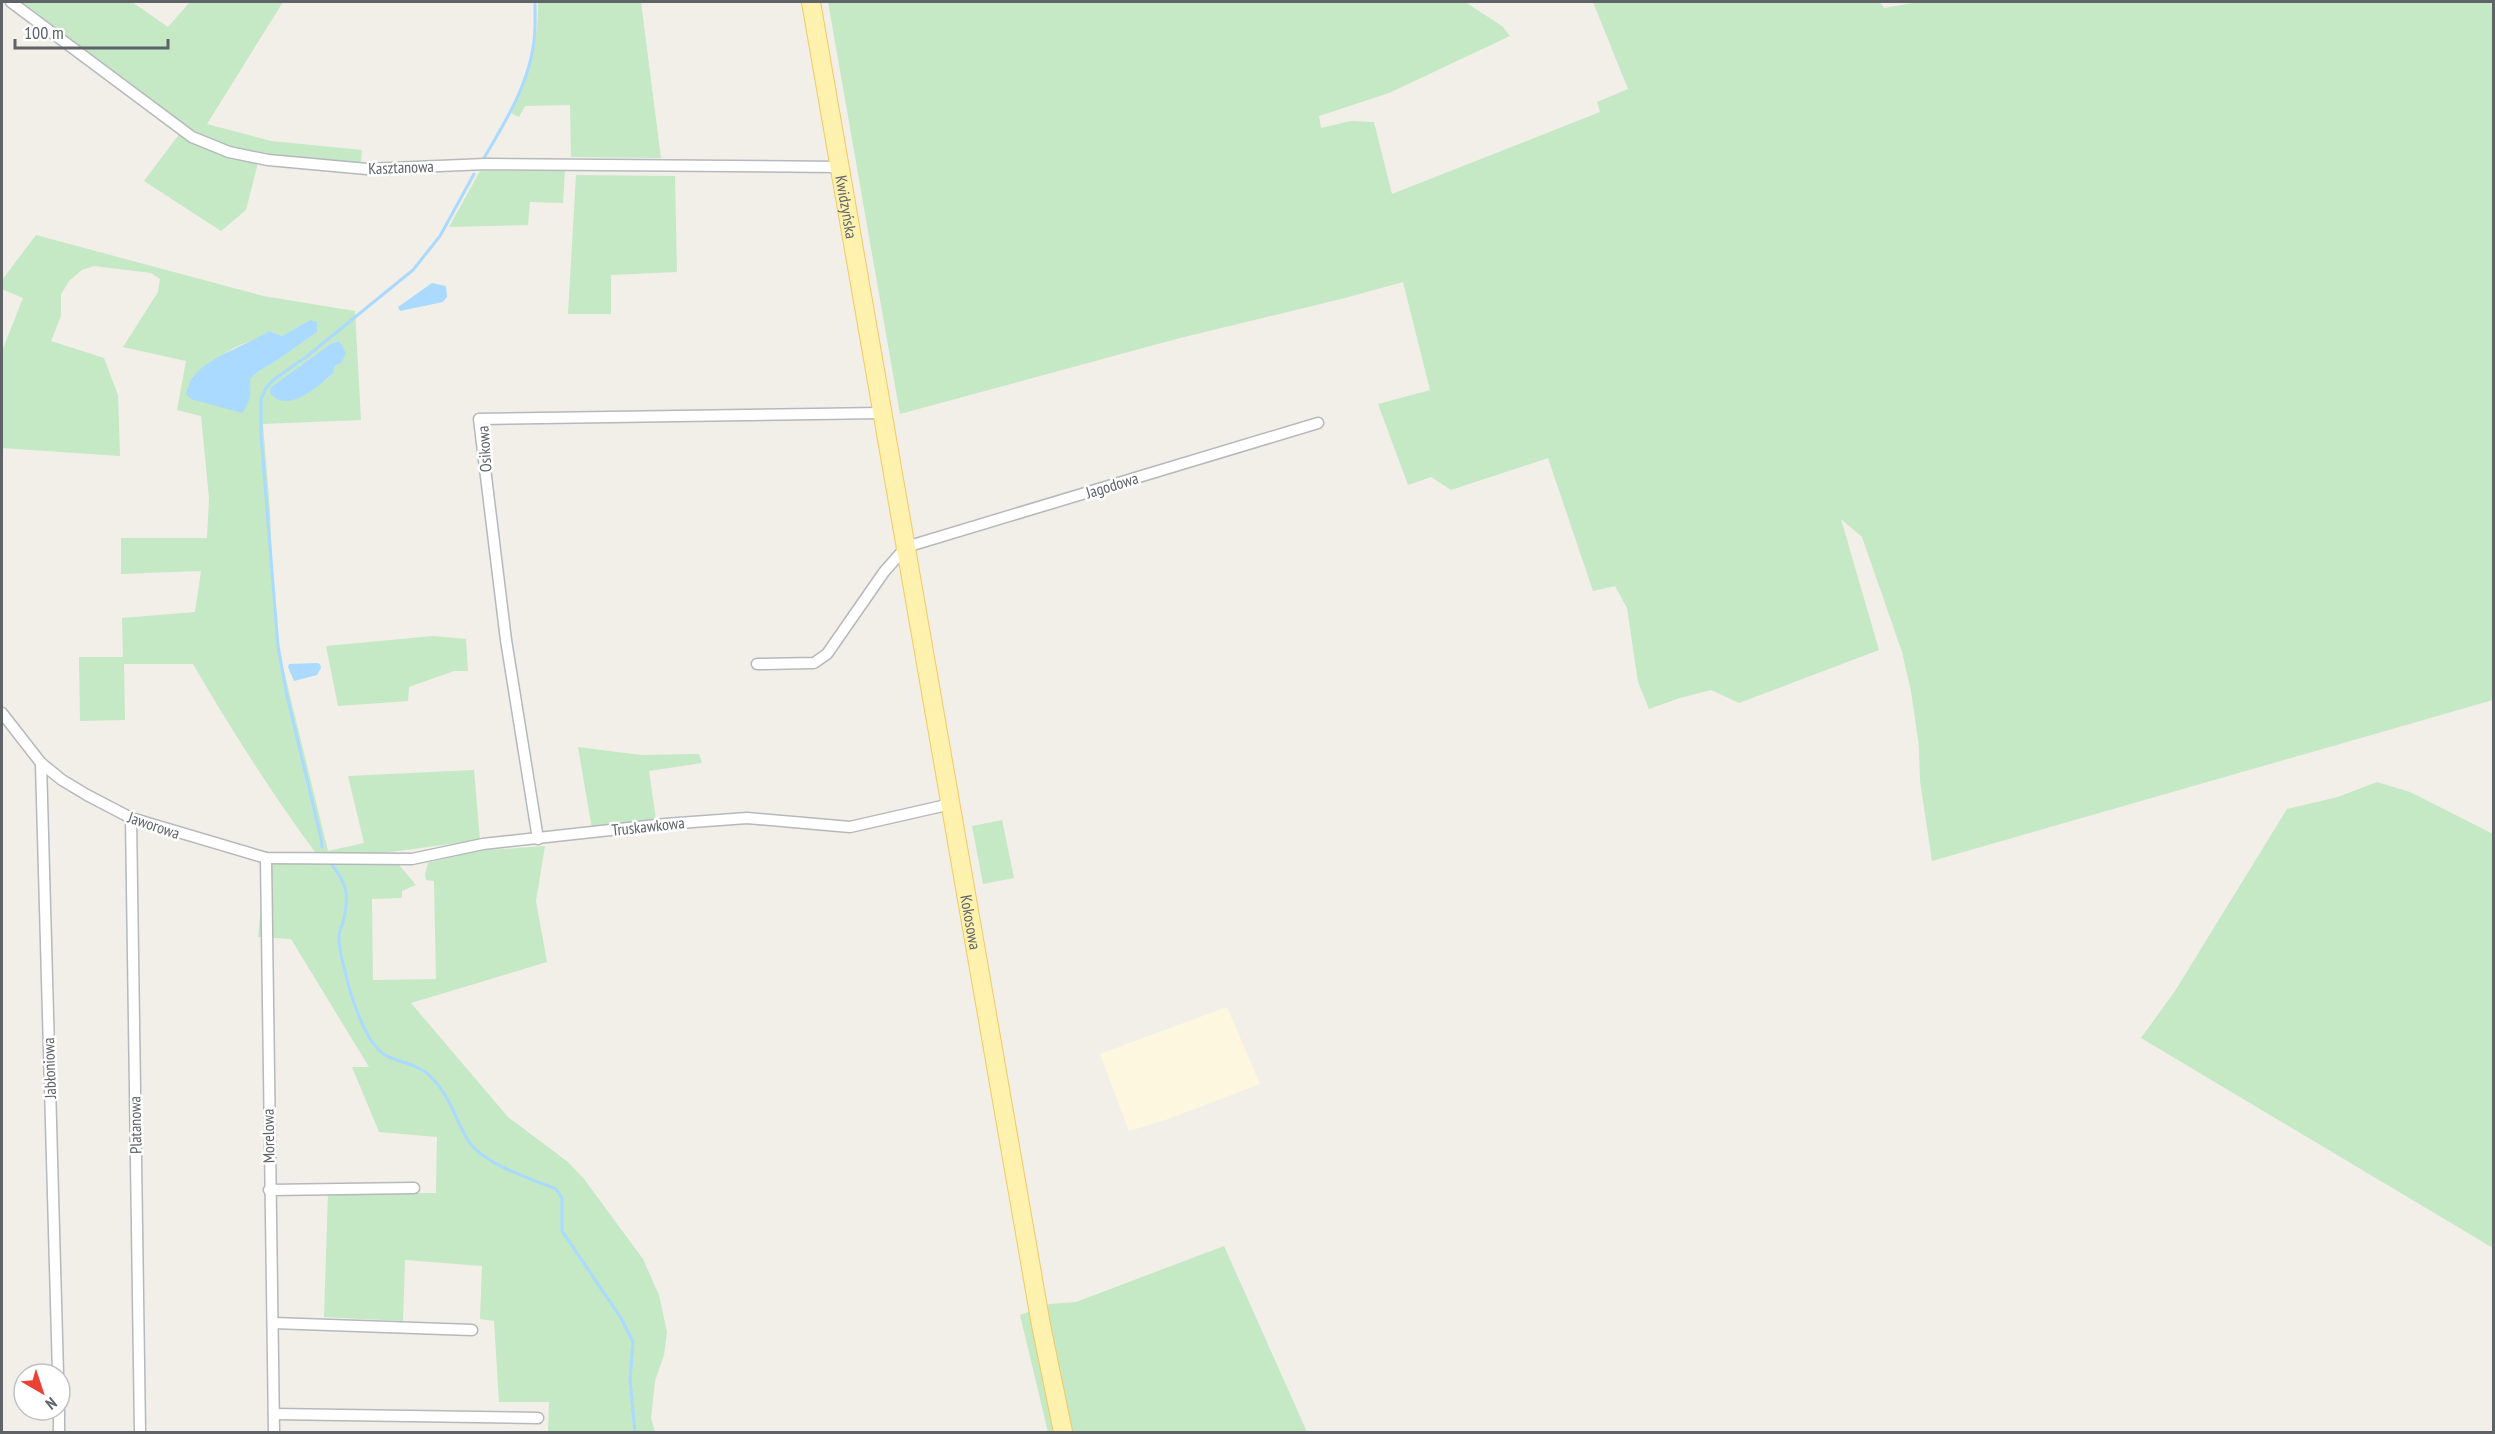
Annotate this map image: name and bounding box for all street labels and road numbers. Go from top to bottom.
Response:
street label: Kasztanowa [368,156,434,178]
street label: Kwidzyńska [831,174,862,240]
street label: Osikowa [472,425,496,473]
street label: Jagodowa [1082,468,1141,503]
street label: Jaworowa [125,807,183,843]
street label: Truskawkowa [611,812,685,840]
street label: Kokosowa [956,893,986,951]
street label: Jabłoniowa [38,1037,60,1100]
street label: Platanowa [124,1096,146,1154]
street label: Morelowa [258,1109,278,1163]

